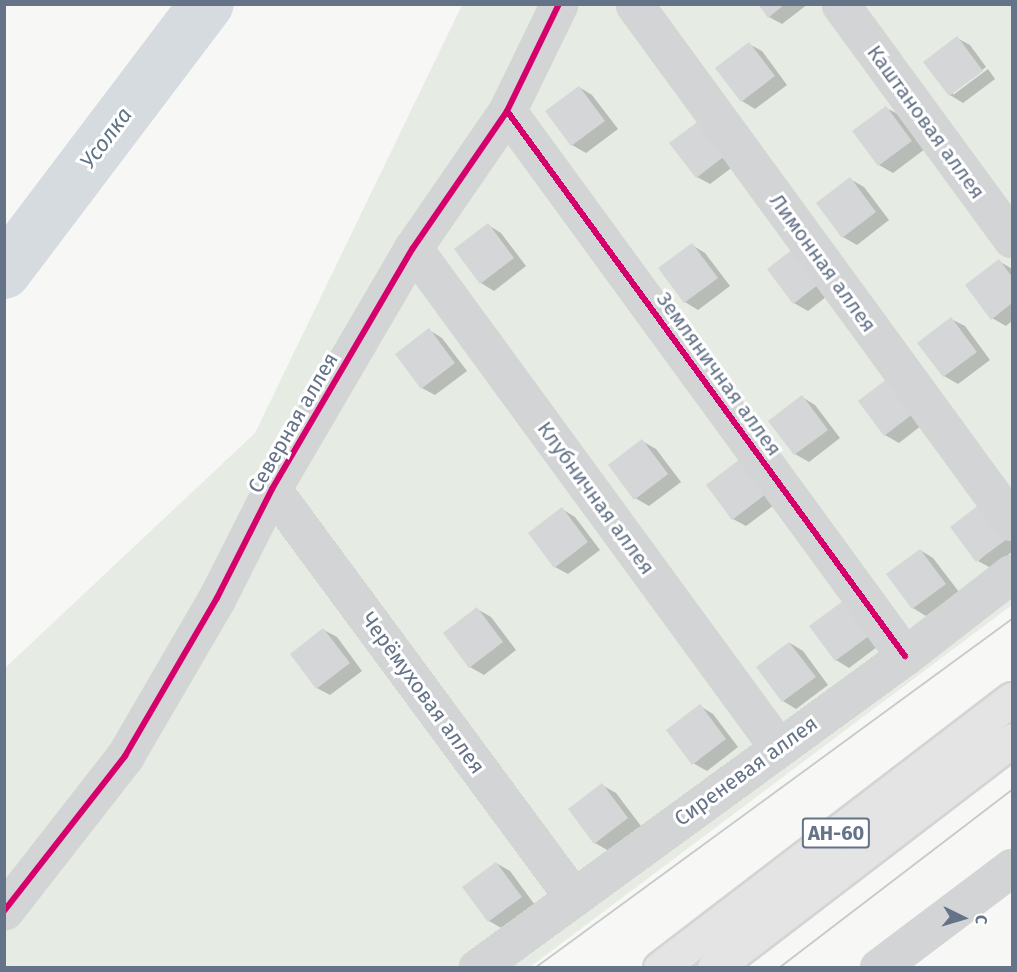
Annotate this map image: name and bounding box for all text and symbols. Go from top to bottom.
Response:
street label: Каштановая аллея [862,40,990,204]
water label: Усолка [74,102,138,174]
street label: Лимонная аллея [764,189,882,337]
street label: Земляничная аллея [651,287,787,461]
street label: Северная аллея [243,348,343,498]
street label: Клубничная аллея [532,417,660,579]
street label: Черёмуховая аллея [356,607,490,779]
street label: Сиреневая аллея [670,711,822,831]
road number: АН-60 [802,816,870,850]
north arrow [933,888,993,948]
text: С [972,914,991,925]

